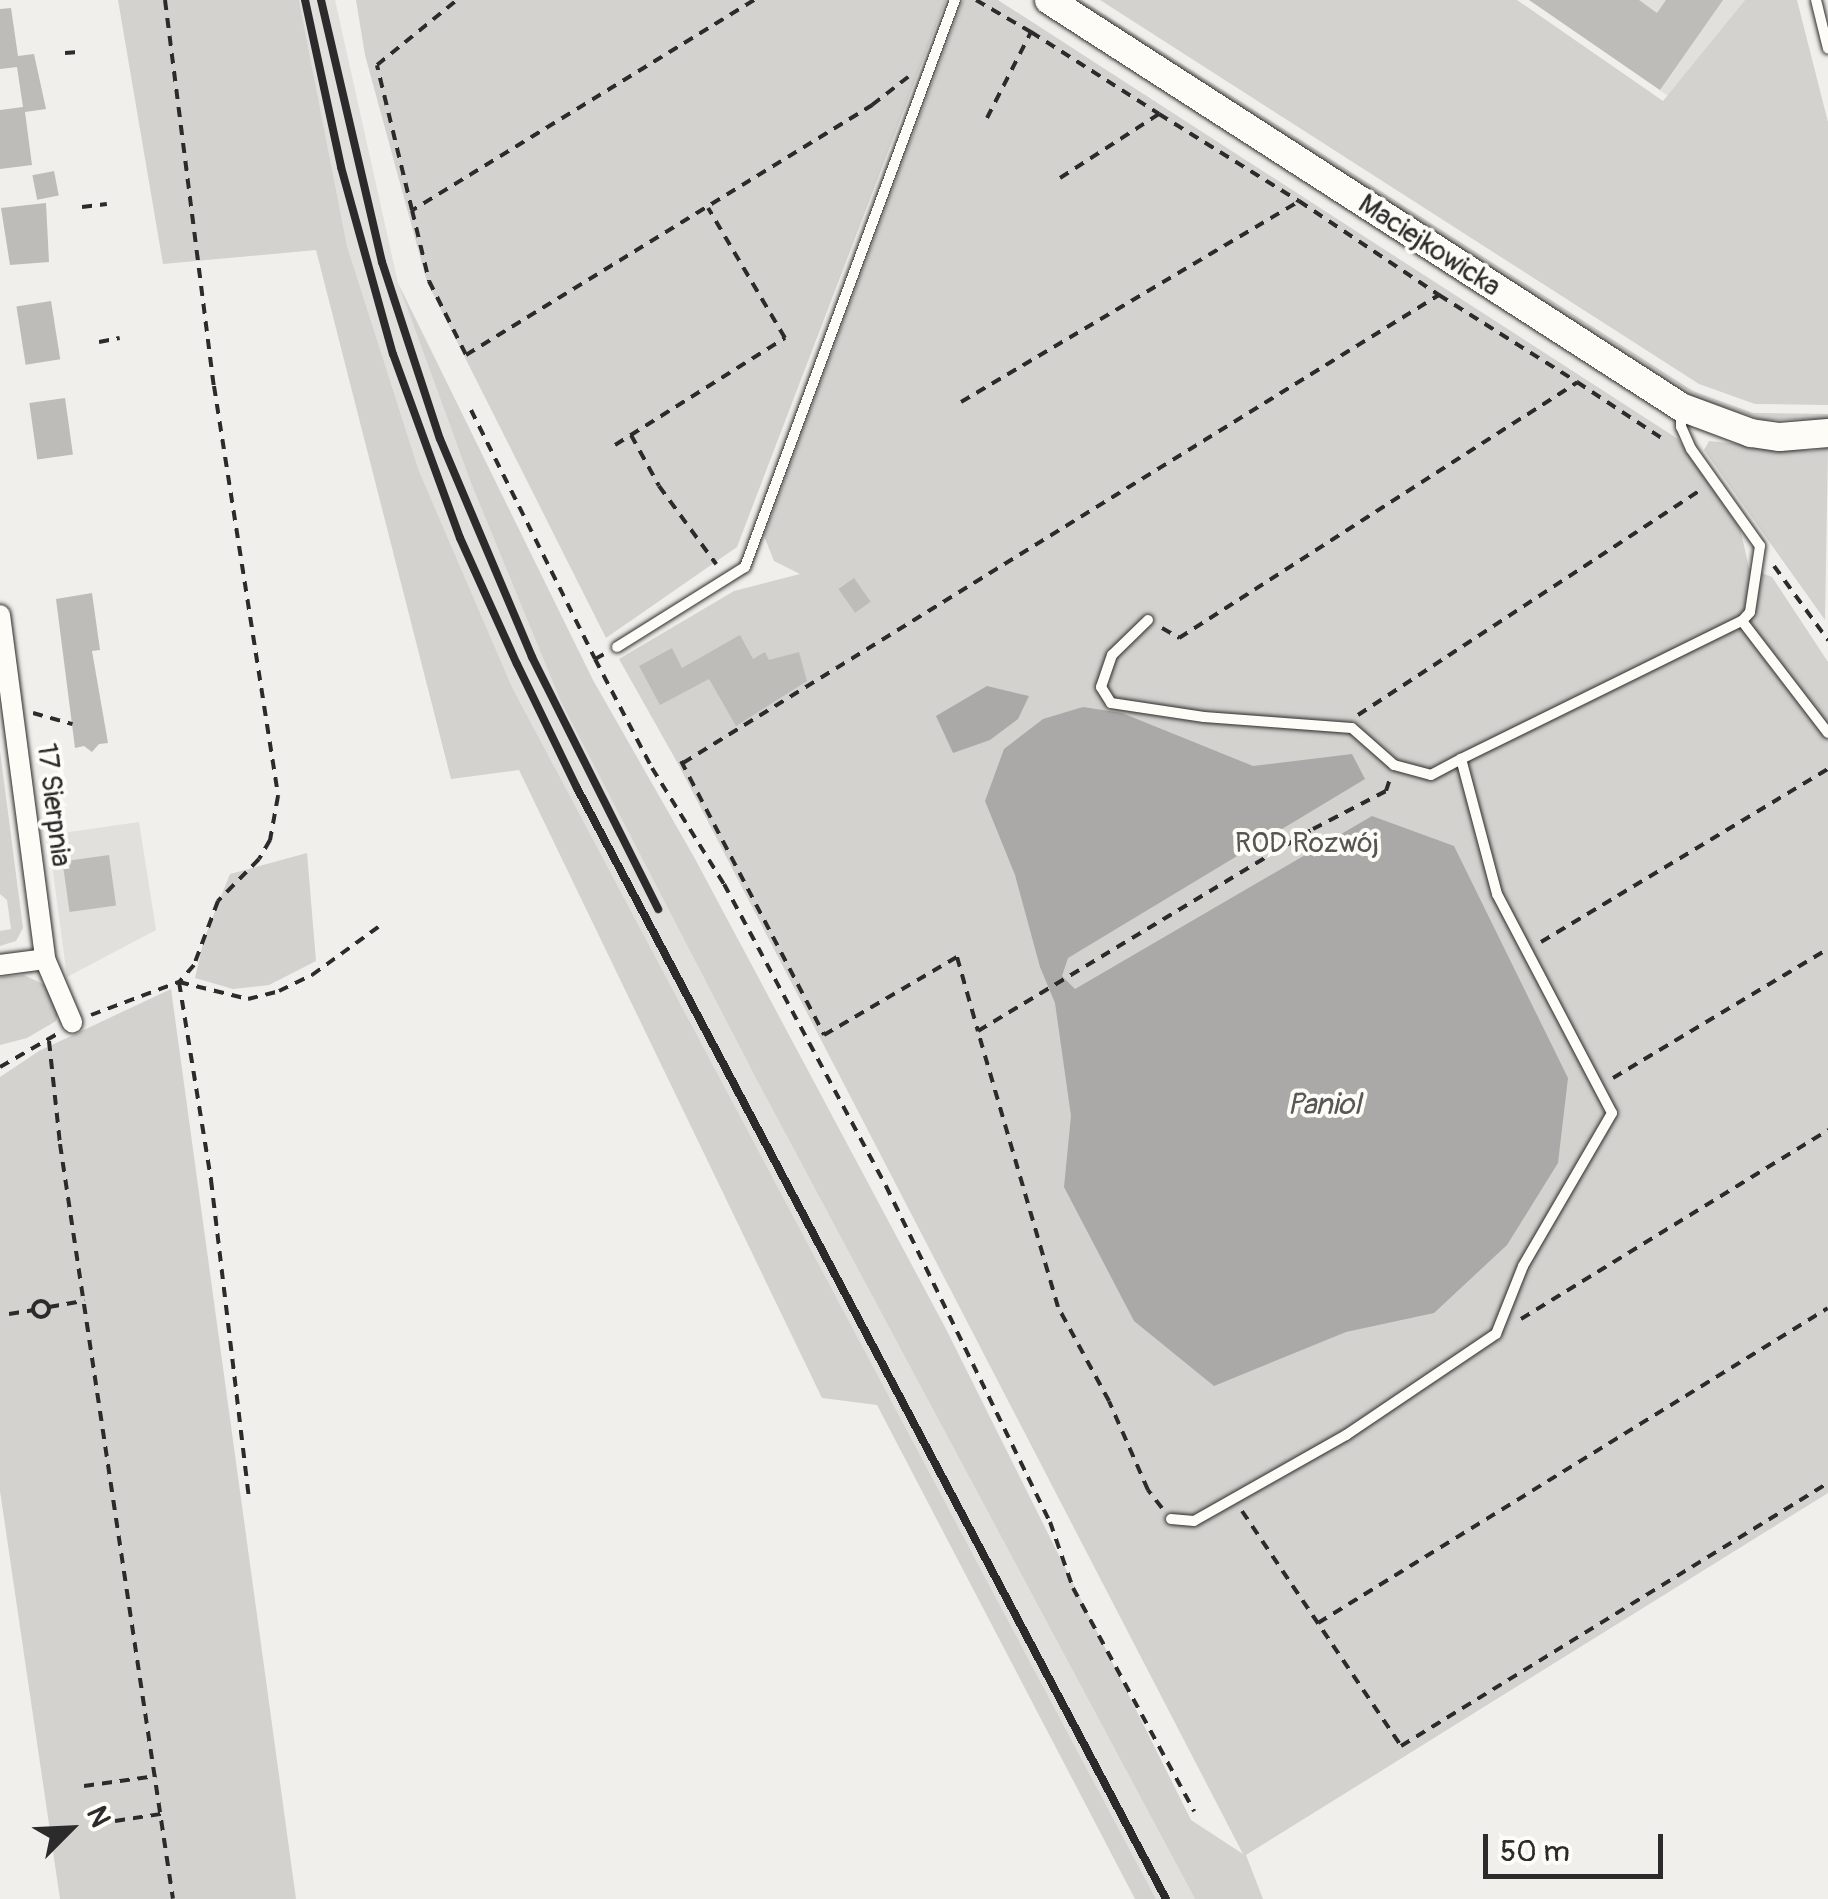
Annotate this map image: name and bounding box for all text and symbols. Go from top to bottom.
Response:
street label: Maciejkowicka [1352,188,1506,304]
street label: 17 Sierpnia [29,741,77,869]
park label: ROD Rozwój [1235,827,1379,861]
water label: Paniol [1287,1087,1361,1123]
north arrow [20,1779,120,1879]
text: N [78,1801,118,1832]
scale bar [1488,1814,1668,1876]
text: 50 m [1500,1833,1570,1870]

